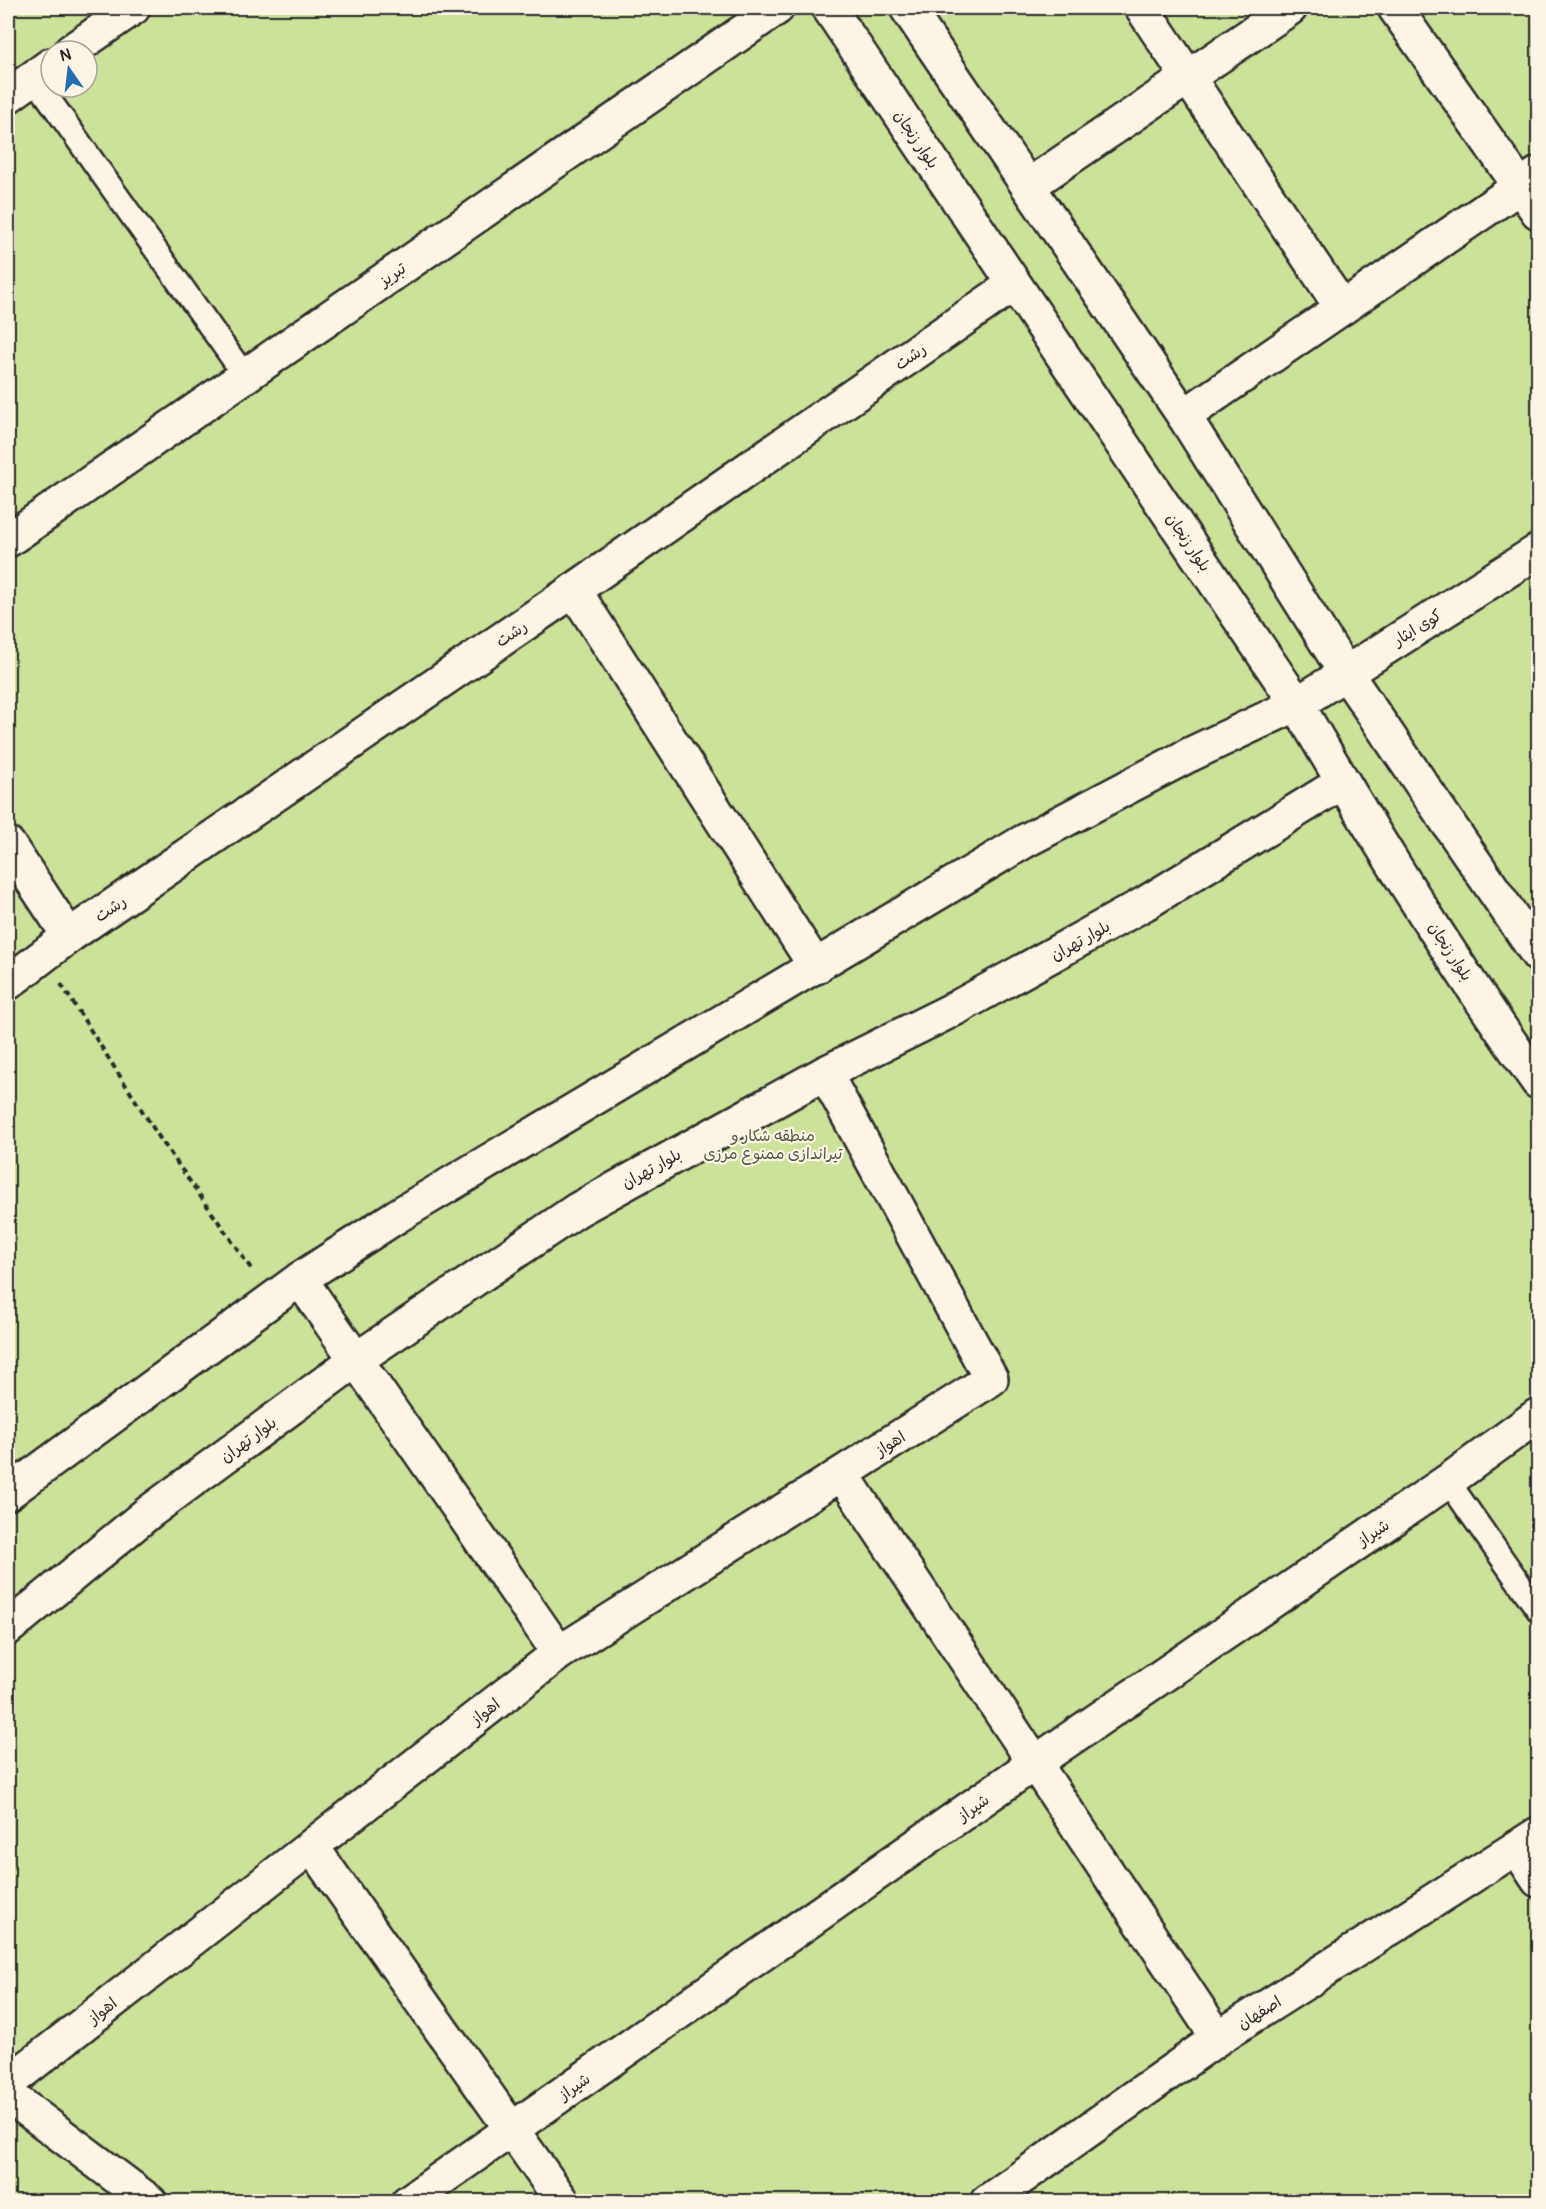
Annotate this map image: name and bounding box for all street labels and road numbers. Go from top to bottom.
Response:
street label: بلوار زنجان [889,106,943,173]
street label: تبریز [374,258,410,292]
street label: رشت [891,339,930,375]
street label: بلوار زنجان [1161,509,1215,576]
street label: کوی ایثار [1388,605,1446,652]
street label: رشت [492,616,531,652]
street label: رشت [91,891,130,927]
street label: بلوار تهران [1047,916,1114,965]
street label: بلوار زنجان [1424,918,1477,985]
street label: بلوار تهران [618,1144,685,1193]
street label: بلوار تهران [216,1413,281,1467]
street label: اهواز [870,1427,909,1462]
street label: شیراز [1352,1515,1393,1552]
street label: اهواز [465,1694,504,1731]
street label: شیراز [952,1790,993,1827]
street label: اصفهان [1234,1992,1285,2034]
street label: اهواز [82,1993,121,2030]
street label: شیراز [553,2069,594,2106]

